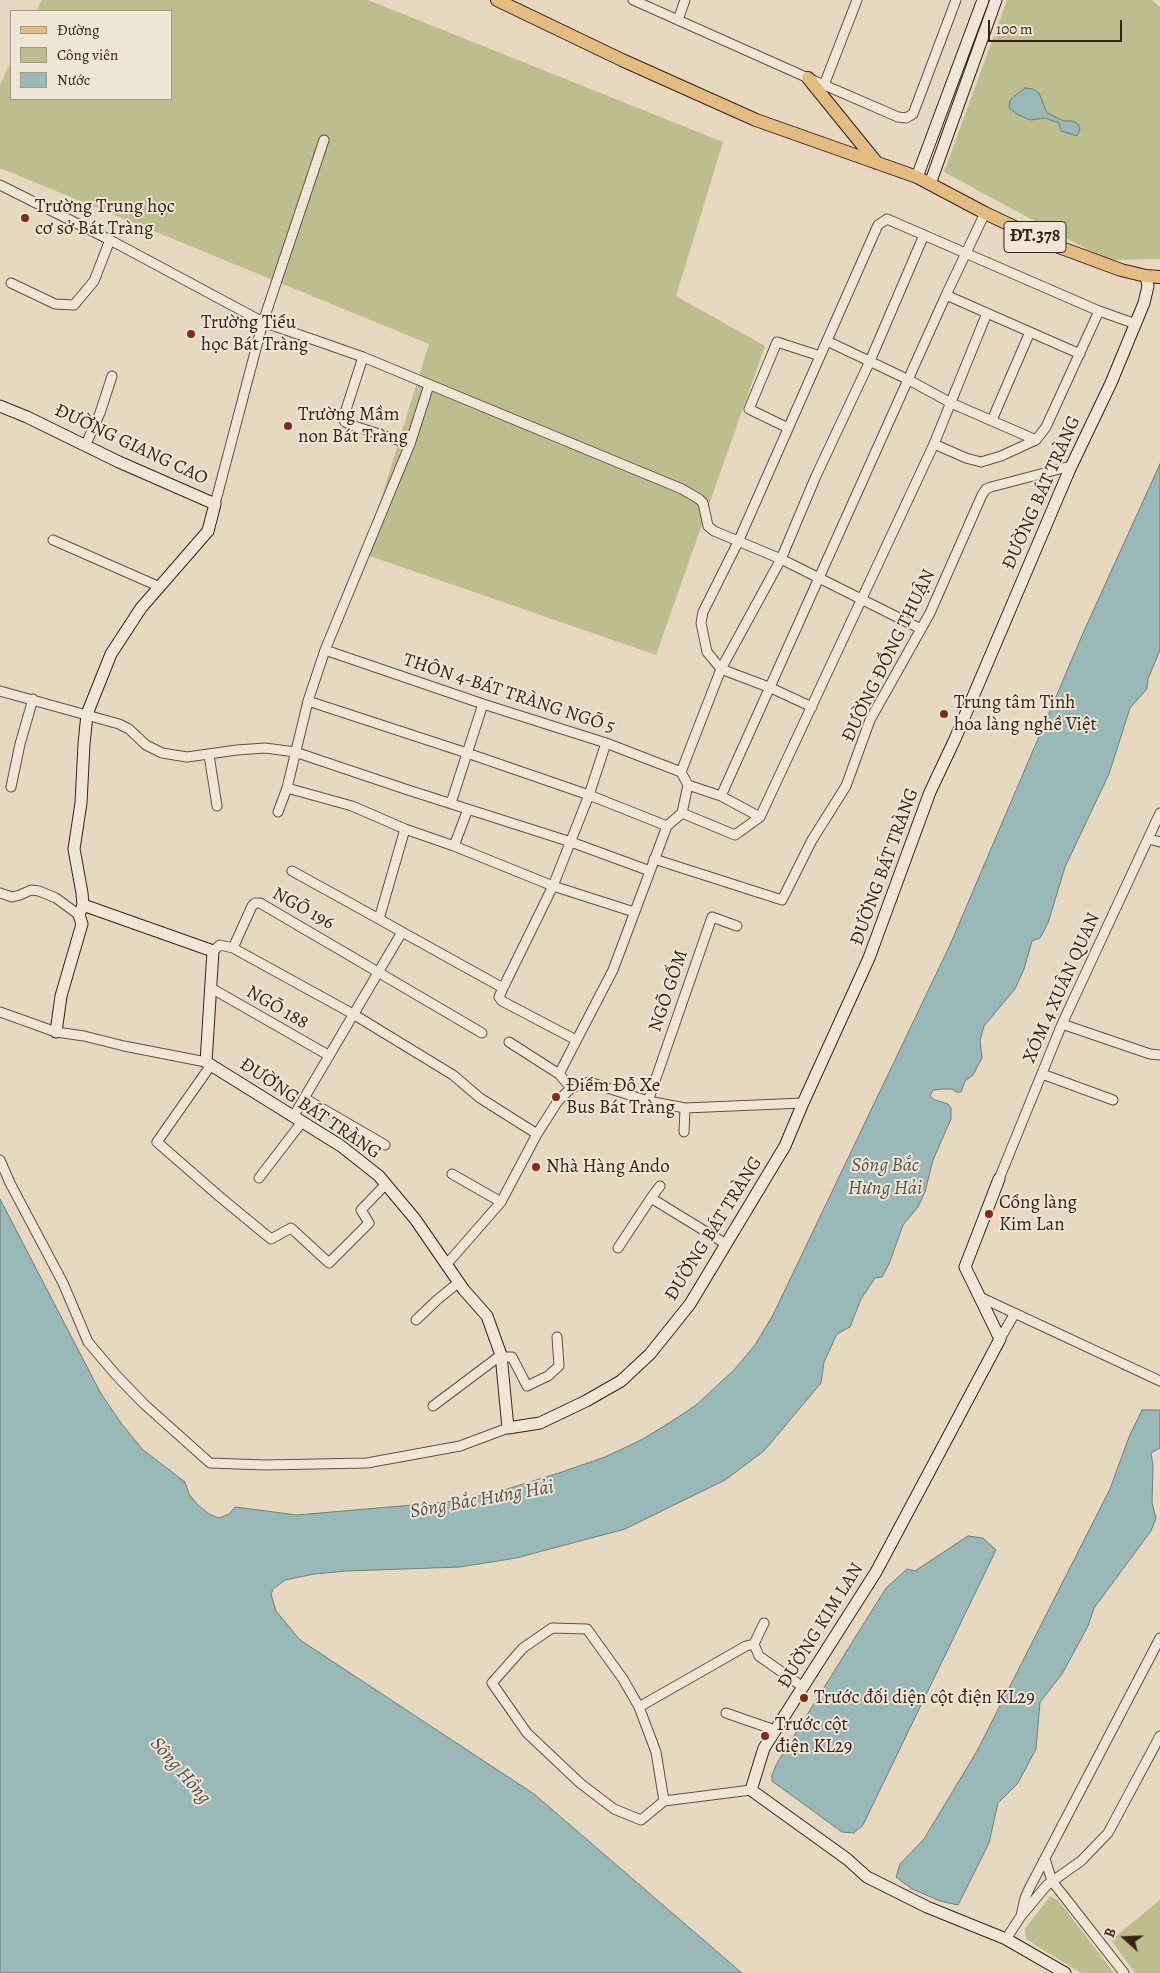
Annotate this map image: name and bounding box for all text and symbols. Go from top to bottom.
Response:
legend [10,10,172,100]
scale bar [990,10,1124,42]
text: 100 m [996,19,1033,39]
text: Đường [57,20,99,40]
text: Công viên [57,45,118,65]
text: Nước [57,70,90,90]
place label: Trường Trung học cơ sở Bát Tràng [35,196,175,240]
marker: Trường Trung học cơ sở Bát Tràng [19,212,31,224]
road number: ĐT.378 [1004,222,1066,252]
place label: Trường Tiểu học Bát Tràng [201,312,308,356]
marker: Trường Tiểu học Bát Tràng [185,328,197,340]
street label: ĐƯỜNG GIANG CAO [51,399,211,491]
place label: Trường Mầm non Bát Tràng [298,404,408,448]
street label: ĐƯỜNG BÁT TRÀNG [998,413,1086,573]
marker: Trường Mầm non Bát Tràng [282,420,294,432]
street label: ĐƯỜNG ĐỒNG THUẬN [837,566,941,746]
street label: THÔN 4-BÁT TRÀNG NGÕ 5 [400,649,618,739]
place label: Trung tâm Tinh hoa làng nghề Việt [954,692,1097,736]
marker: Trung tâm Tinh hoa làng nghề Việt [938,708,950,720]
street label: ĐƯỜNG BÁT TRÀNG [846,785,924,949]
street label: NGÕ 196 [268,883,338,935]
street label: XÓM 4 XUÂN QUAN [1019,909,1105,1067]
street label: NGÕ GỐM [644,947,694,1035]
street label: NGÕ 188 [242,981,312,1035]
street label: ĐƯỜNG BÁT TRÀNG [235,1053,385,1165]
place label: Điểm Đỗ Xe Bus Bát Tràng [566,1075,675,1119]
marker: Điểm Đỗ Xe Bus Bát Tràng [550,1091,562,1103]
street label: ĐƯỜNG BÁT TRÀNG [660,1153,768,1305]
water label: Sông Bắc Hưng Hải [848,1154,922,1201]
place label: Nhà Hàng Ando [546,1156,670,1178]
marker: Nhà Hàng Ando [530,1161,542,1173]
place label: Cổng làng Kim Lan [999,1192,1077,1236]
marker: Cổng làng Kim Lan [983,1208,995,1220]
water label: Sông Bắc Hưng Hải [408,1476,556,1524]
street label: ĐƯỜNG KIM LAN [773,1559,869,1693]
place label: Trước đối diện cột điện KL29 [814,1687,1035,1709]
marker: Trước đối diện cột điện KL29 [798,1692,810,1704]
place label: Trước cột điện KL29 [775,1714,852,1758]
marker: Trước cột điện KL29 [759,1730,771,1742]
water label: Sông Hồng [144,1733,216,1809]
north arrow [1100,1913,1150,1963]
text: B [1100,1925,1121,1940]

